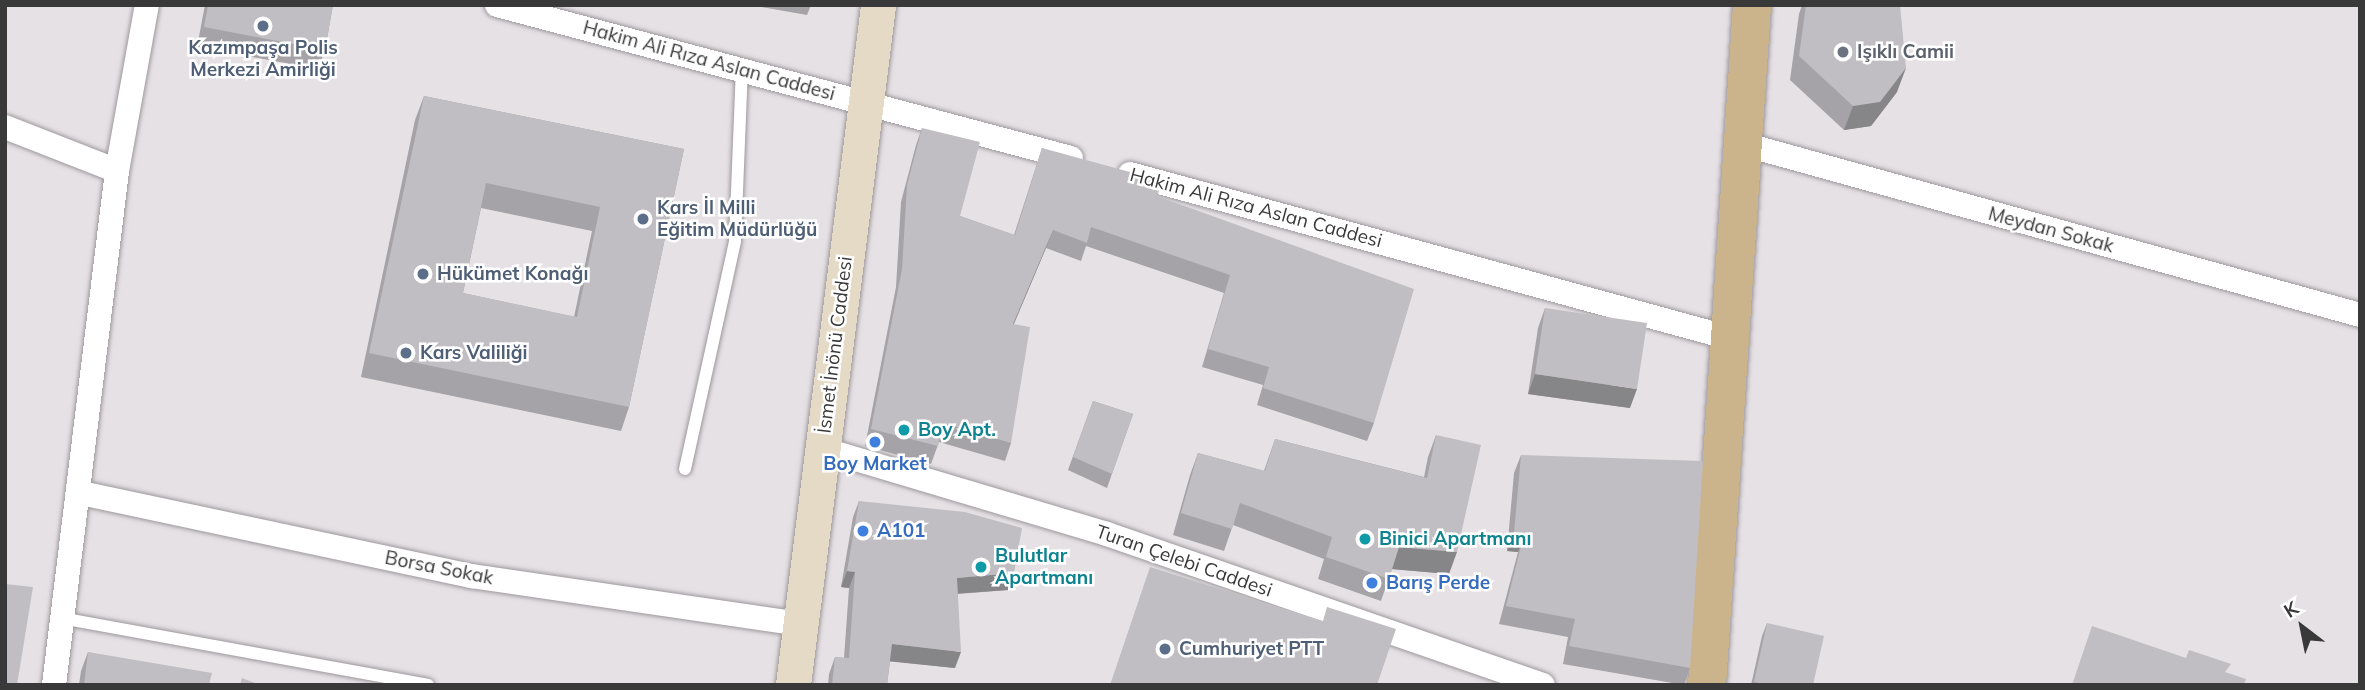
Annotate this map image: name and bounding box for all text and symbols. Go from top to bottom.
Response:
street label: Hakim Ali Rıza Aslan Caddesi [580,16,838,106]
marker: Kazımpaşa Polis Merkezi Amirliği [255,18,271,34]
place label: Kazımpaşa Polis Merkezi Amirliği [188,37,338,81]
place label: Işıklı Camii [1857,41,1954,63]
marker: Işıklı Camii [1835,44,1851,60]
street label: Hakim Ali Rıza Aslan Caddesi [1127,163,1385,253]
place label: Kars İl Milli Eğitim Müdürlüğü [657,197,817,241]
street label: Meydan Sokak [1986,202,2116,258]
marker: Kars İl Milli Eğitim Müdürlüğü [635,211,651,227]
street label: İsmet İnönü Caddesi [813,255,857,435]
place label: Hükümet Konağı [437,263,588,285]
marker: Hükümet Konağı [415,266,431,282]
place label: Kars Valiliği [420,342,527,364]
marker: Kars Valiliği [398,345,414,361]
place label: Boy Apt. [918,419,996,441]
marker: Boy Apt. [896,422,912,438]
marker: Boy Market [867,434,883,450]
place label: Boy Market [823,453,927,475]
place label: A101 [877,520,925,542]
street label: Turan Çelebi Caddesi [1093,520,1275,602]
marker: A101 [855,523,871,539]
place label: Binici Apartmanı [1379,528,1532,550]
marker: Binici Apartmanı [1357,531,1373,547]
place label: Bulutlar Apartmanı [995,545,1093,589]
street label: Borsa Sokak [383,546,495,590]
marker: Bulutlar Apartmanı [973,559,989,575]
place label: Barış Perde [1386,572,1490,594]
marker: Barış Perde [1364,575,1380,591]
north arrow [2267,592,2337,662]
text: K [2279,596,2303,623]
place label: Cumhuriyet PTT [1179,638,1324,660]
marker: Cumhuriyet PTT [1157,641,1173,657]

